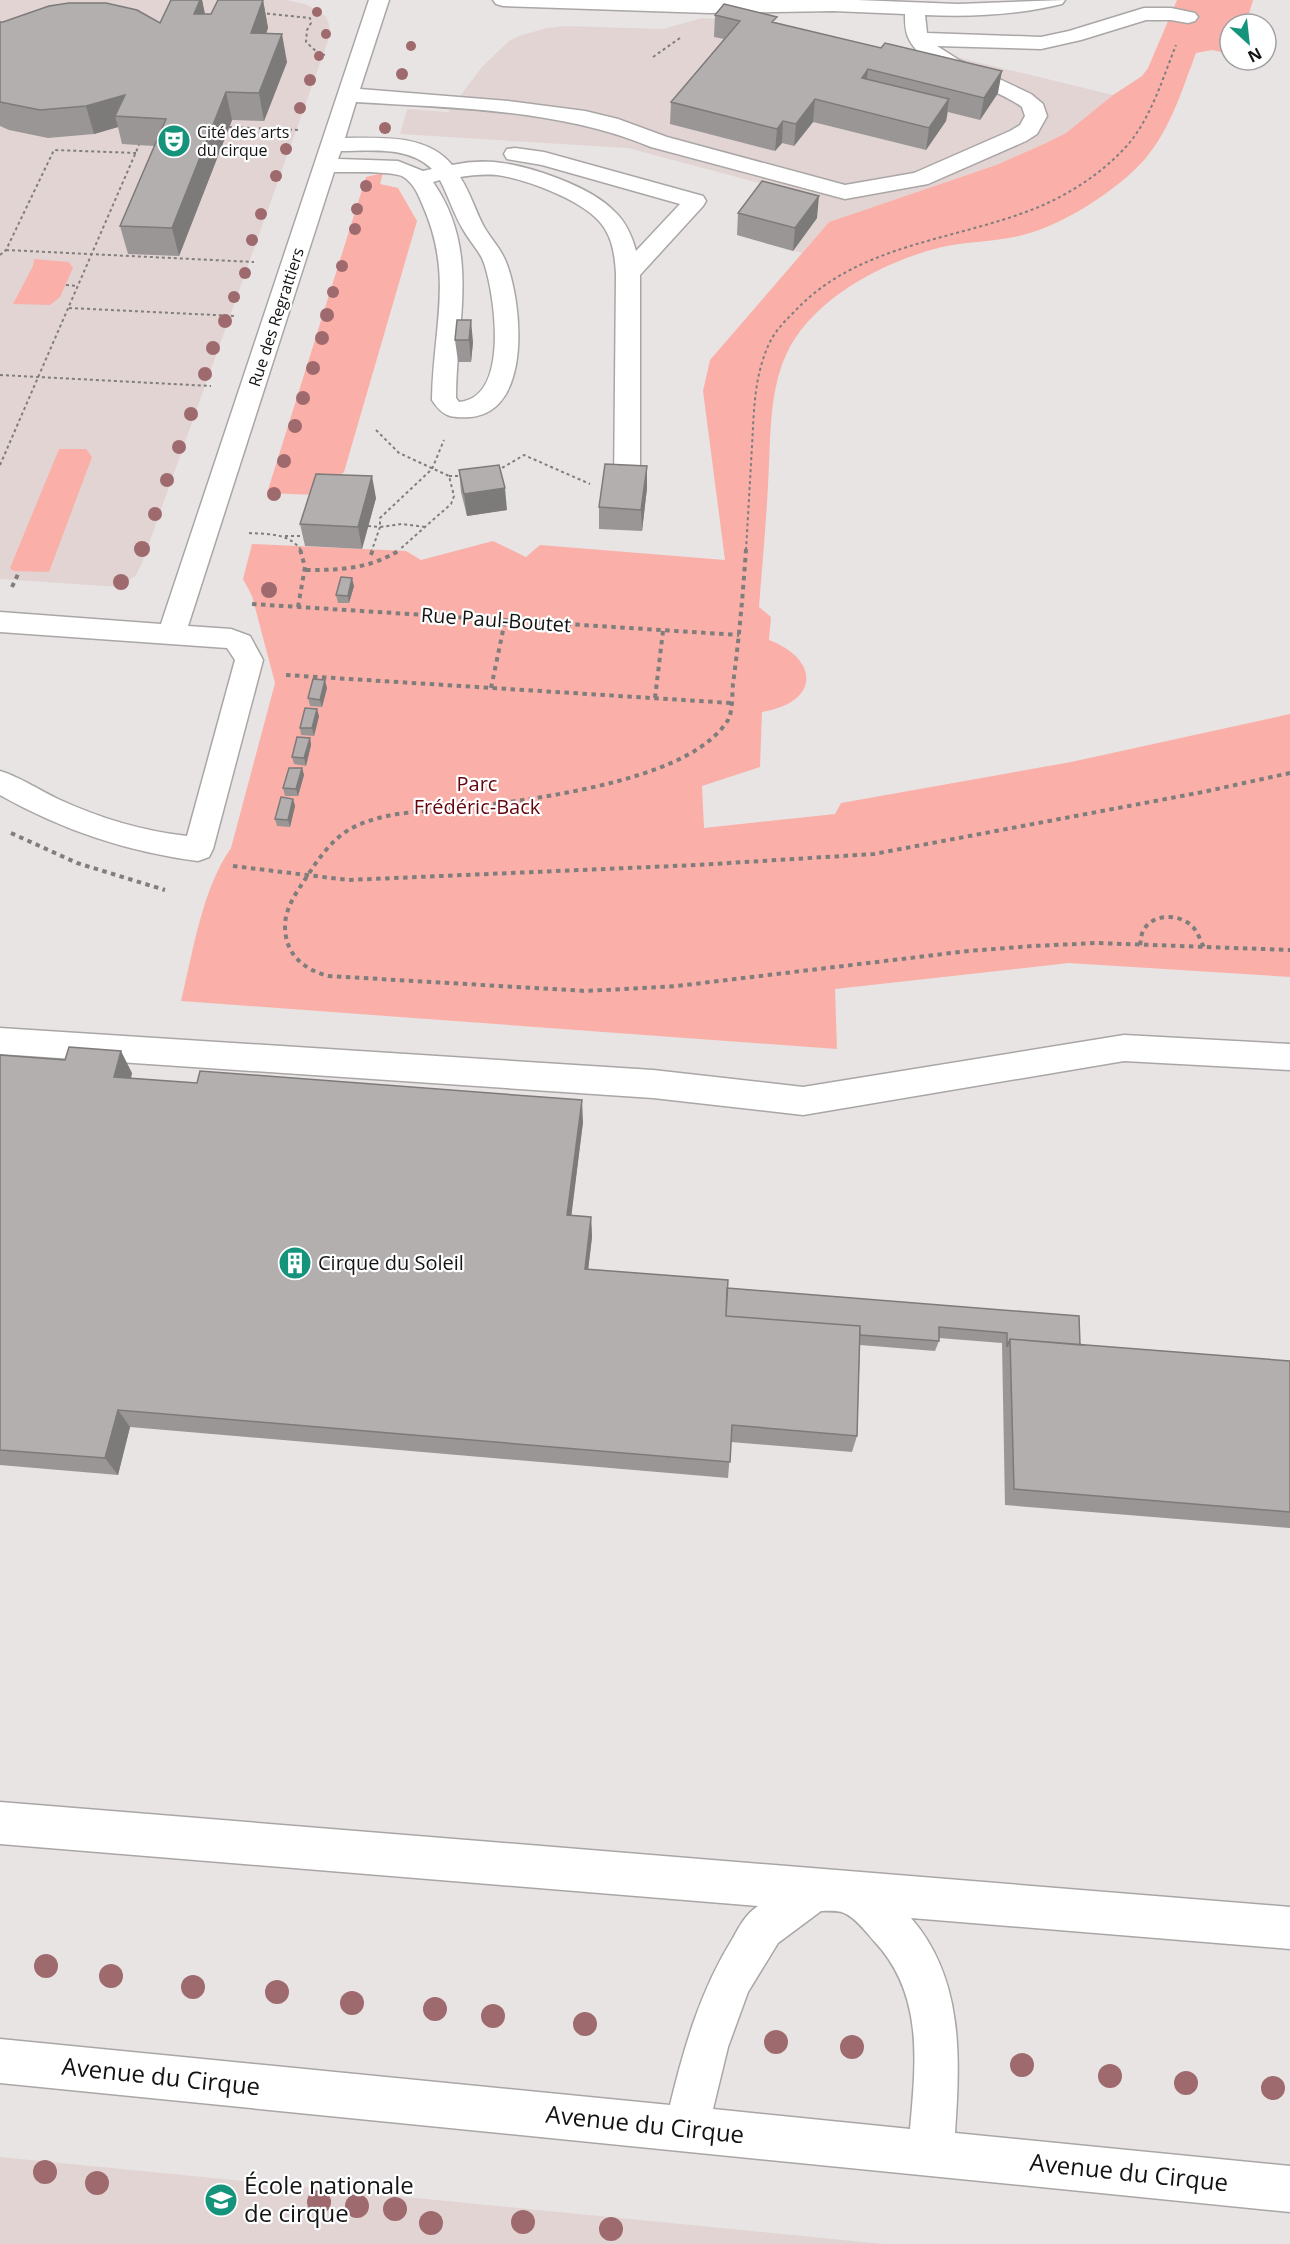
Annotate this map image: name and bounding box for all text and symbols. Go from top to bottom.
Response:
north arrow [1218,12,1278,72]
text: N [1244,43,1266,68]
place label: Cité des arts du cirque [197,121,289,161]
theatre icon: Cité des arts du cirque [156,123,192,159]
street label: Rue des Regrattiers [243,245,309,389]
street label: Rue Paul-Boutet [420,601,572,638]
park label: Parc Frédéric-Back [414,770,541,820]
building icon: Cirque du Soleil [277,1245,313,1281]
place label: Cirque du Soleil [318,1249,464,1276]
street label: Avenue du Cirque [60,2049,262,2102]
street label: Avenue du Cirque [544,2097,746,2150]
street label: Avenue du Cirque [1028,2145,1230,2198]
place label: École nationale de cirque [244,2168,414,2229]
school or university icon: École nationale de cirque [203,2182,239,2218]

